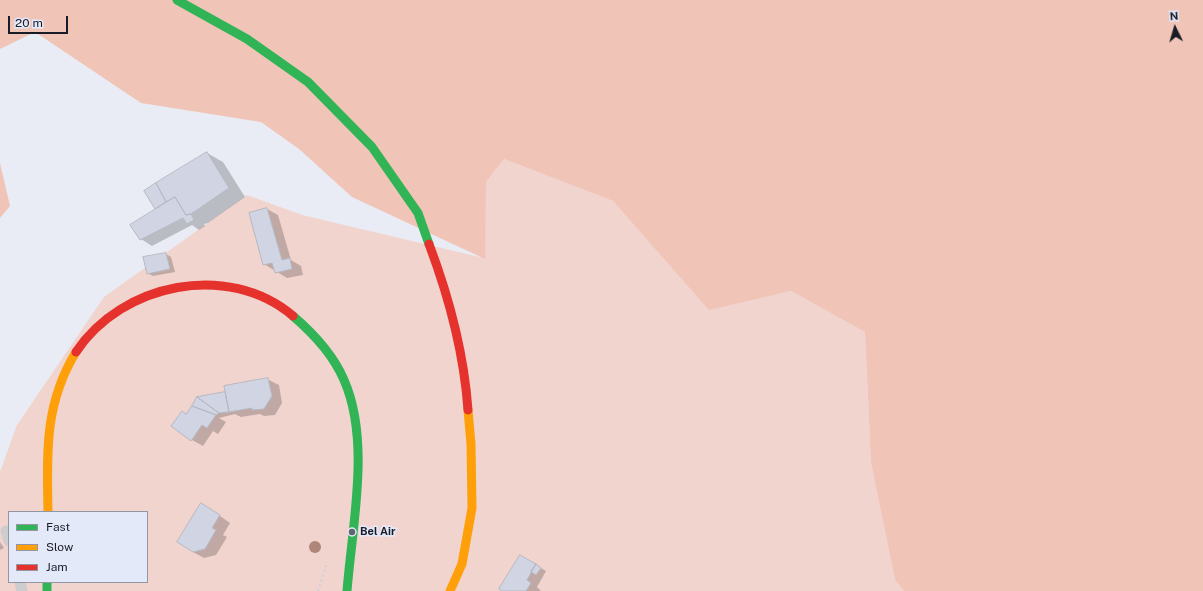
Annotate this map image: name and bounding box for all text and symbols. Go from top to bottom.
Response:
scale bar [10,8,70,34]
north arrow [1155,8,1195,48]
text: N [1169,10,1179,22]
text: 20 m [15,16,43,30]
legend [8,511,148,583]
text: Fast [46,520,70,534]
place label: Bel Air [360,525,396,539]
marker: Bel Air [347,527,357,537]
text: Slow [46,540,73,554]
text: Jam [46,560,68,574]

